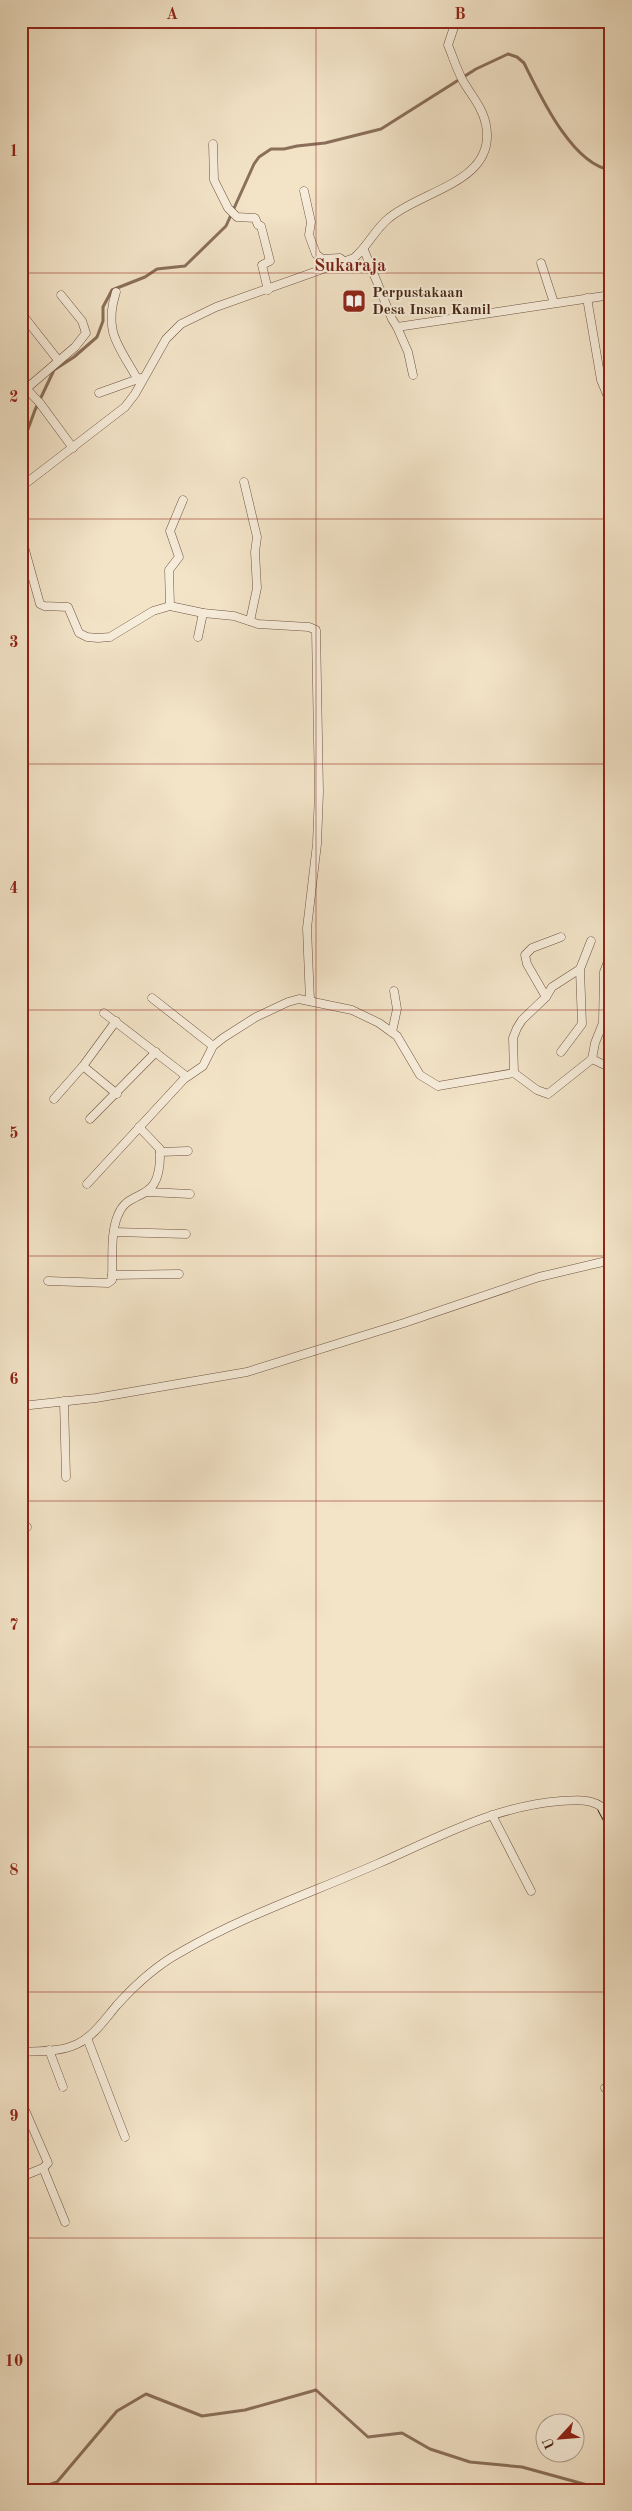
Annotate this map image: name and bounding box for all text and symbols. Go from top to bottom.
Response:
text: A [166,7,178,23]
text: B [454,7,466,23]
text: 1 [9,144,19,160]
district label: Sukaraja [314,257,386,275]
place label: Perpustakaan Desa Insan Kamil [372,286,491,318]
library icon: Perpustakaan Desa Insan Kamil [341,288,367,314]
text: 2 [9,390,19,406]
text: 3 [9,635,19,651]
text: 4 [9,881,19,897]
text: 5 [9,1126,19,1142]
text: 6 [9,1372,19,1388]
text: 7 [9,1618,19,1634]
text: 8 [9,1863,19,1879]
text: 9 [9,2109,19,2125]
text: 10 [5,2354,23,2370]
north arrow [534,2414,584,2464]
text: U [540,2435,558,2451]

